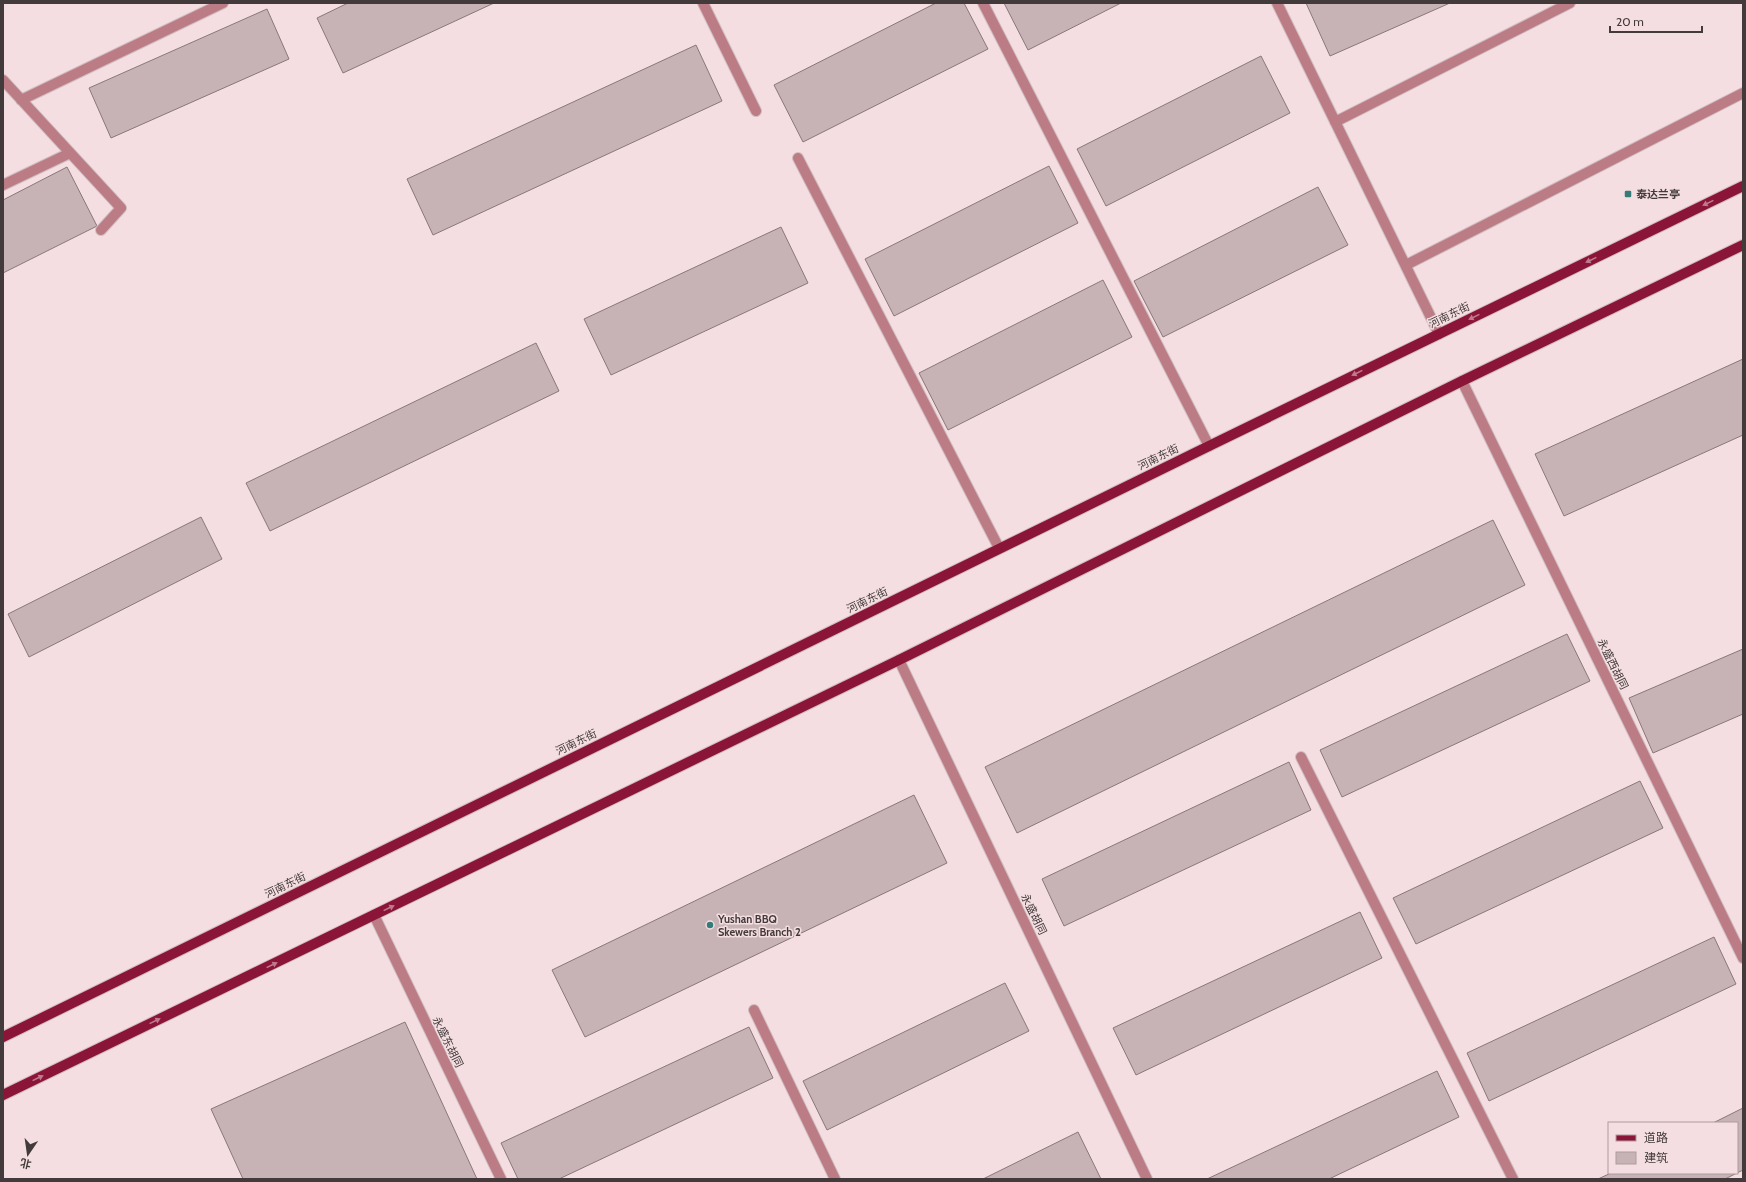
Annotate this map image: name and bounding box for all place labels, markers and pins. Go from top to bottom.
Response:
place label: 泰达兰亭 [1636,187,1680,201]
marker: 泰达兰亭 [1623,189,1633,199]
place label: Yushan BBQ Skewers Branch 2 [717,912,801,939]
marker: Yushan BBQ Skewers Branch 2 [705,920,715,930]

